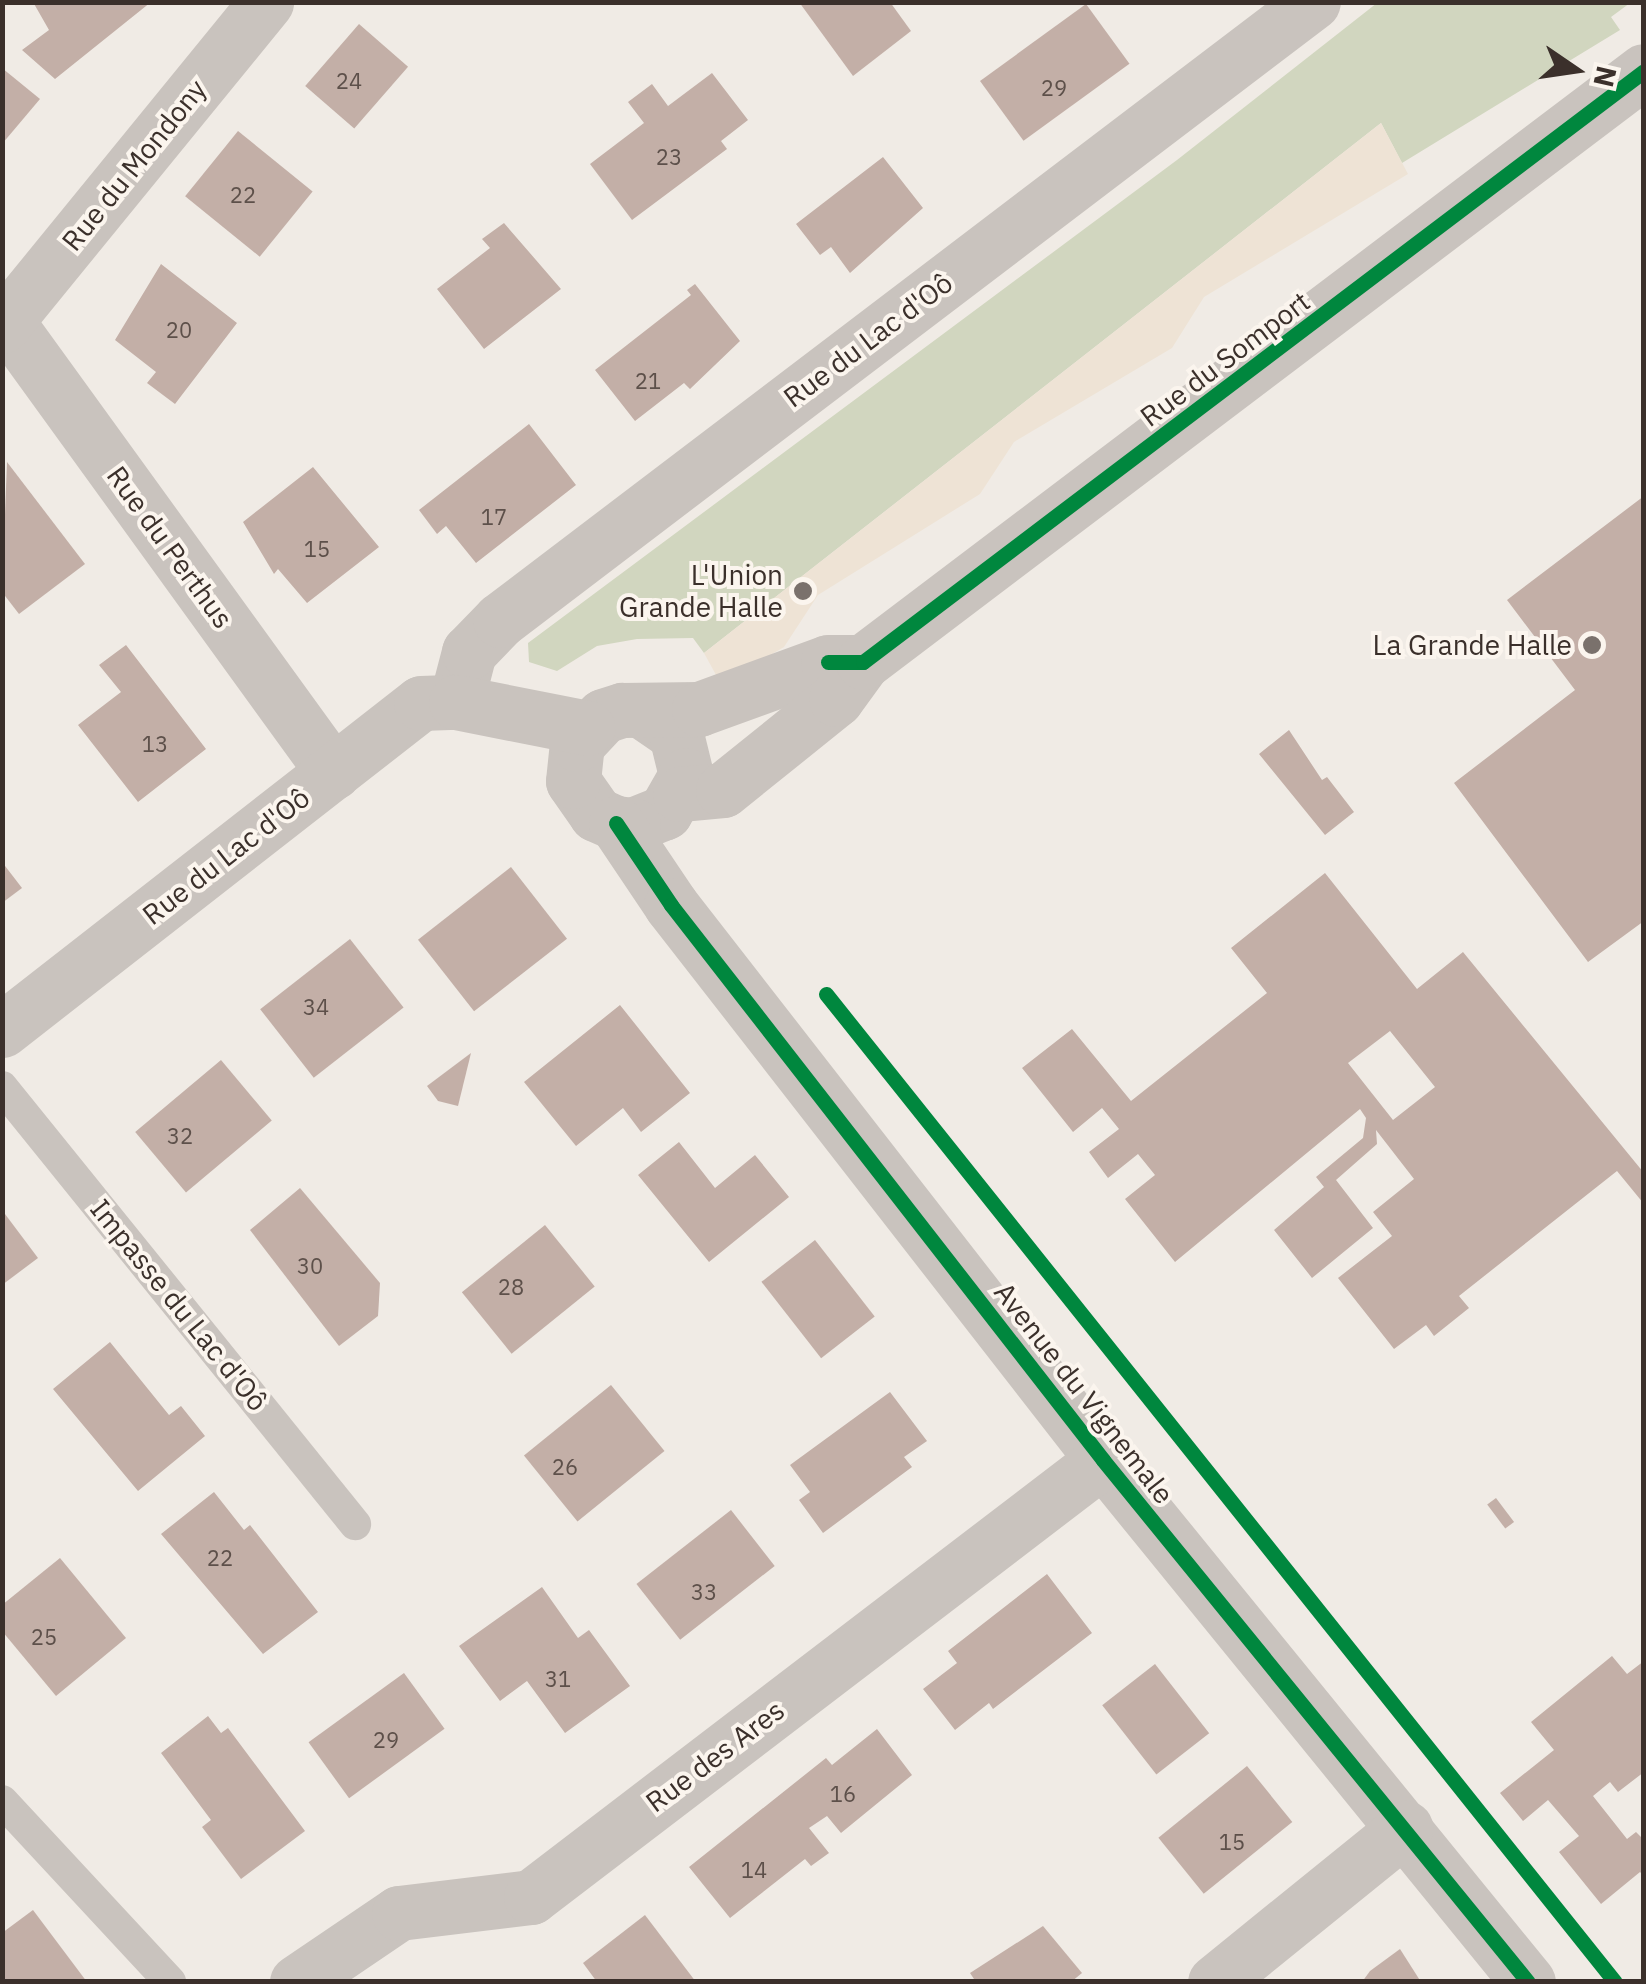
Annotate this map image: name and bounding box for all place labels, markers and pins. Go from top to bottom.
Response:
place label: L'Union Grande Halle [619,558,783,624]
marker: L'Union Grande Halle [792,580,814,602]
place label: La Grande Halle [1373,628,1572,662]
marker: La Grande Halle [1581,634,1603,656]

